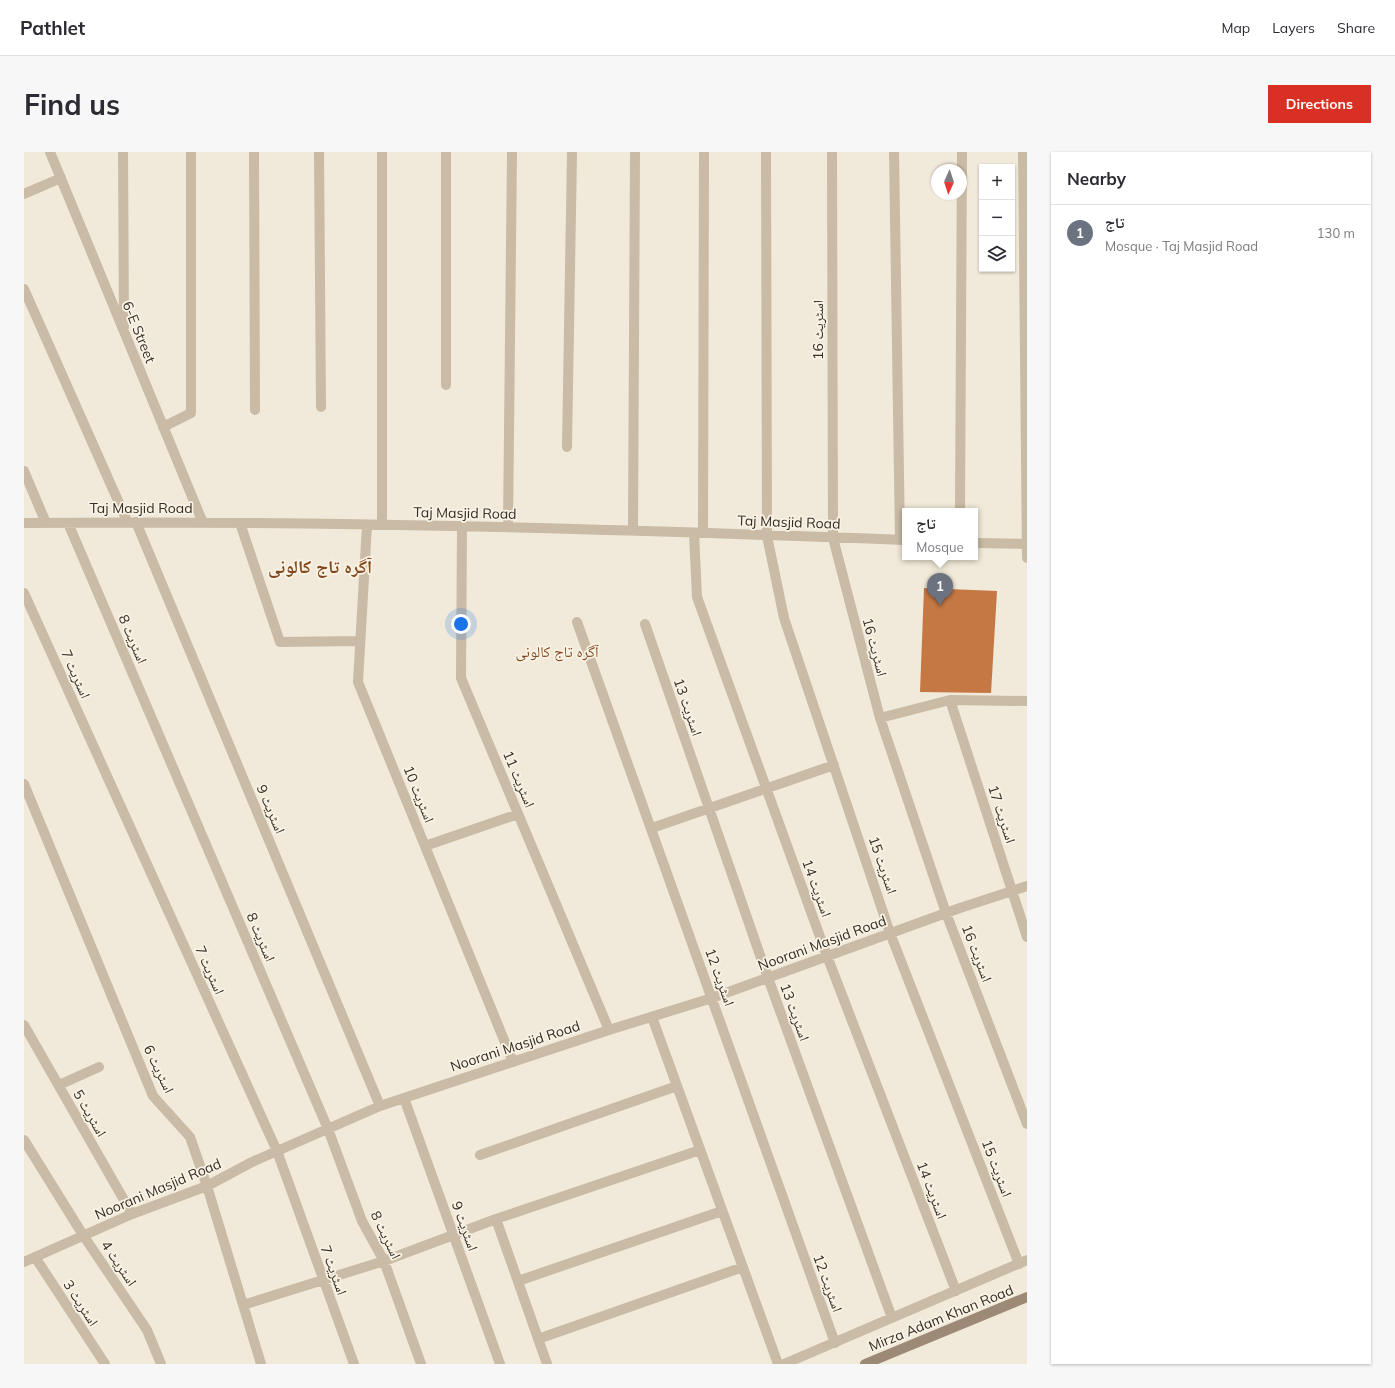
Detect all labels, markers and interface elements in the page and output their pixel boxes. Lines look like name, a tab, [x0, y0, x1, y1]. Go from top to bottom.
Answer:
text: Pathlet	[20, 16, 85, 40]
text: Map	[1221, 19, 1250, 37]
text: Layers	[1272, 19, 1315, 37]
text: Share	[1337, 19, 1375, 37]
button: Directions	[1268, 85, 1371, 123]
text: Find us	[24, 87, 120, 122]
north arrow	[931, 164, 967, 200]
map controls	[979, 164, 1015, 272]
button: +	[979, 164, 1015, 200]
text: Nearby	[1067, 168, 1126, 189]
button: −	[979, 200, 1015, 236]
text: تاج	[1105, 213, 1124, 232]
text: 1	[1076, 225, 1084, 241]
text: 130 m	[1317, 225, 1355, 241]
button: layers	[979, 236, 1015, 272]
text: Mosque · Taj Masjid Road	[1105, 238, 1258, 254]
street label: 6-E Street	[118, 298, 160, 366]
street label: اسٹریٹ 16	[809, 300, 827, 360]
street label: Taj Masjid Road	[89, 499, 193, 517]
street label: Taj Masjid Road	[413, 503, 517, 523]
popup	[902, 508, 978, 560]
street label: Taj Masjid Road	[737, 511, 841, 533]
text: تاج	[916, 514, 936, 533]
text: Mosque	[916, 539, 964, 555]
district label: آگرہ تاج کالونی	[268, 555, 372, 578]
pin: 1	[927, 573, 953, 606]
street label: اسٹریٹ 8	[115, 612, 151, 666]
your location	[451, 614, 471, 634]
street label: اسٹریٹ 16	[859, 616, 891, 678]
district label: آگرہ تاج کالونی	[516, 642, 600, 662]
street label: اسٹریٹ 7	[57, 647, 95, 701]
street label: اسٹریٹ 13	[670, 676, 706, 738]
street label: اسٹریٹ 11	[499, 748, 539, 810]
street label: اسٹریٹ 10	[399, 763, 439, 825]
street label: اسٹریٹ 9	[253, 782, 289, 836]
street label: اسٹریٹ 17	[984, 783, 1020, 845]
street label: اسٹریٹ 15	[865, 834, 901, 896]
street label: اسٹریٹ 14	[798, 857, 836, 919]
street label: اسٹریٹ 8	[243, 910, 279, 964]
street label: Noorani Masjid Road	[755, 911, 889, 975]
street label: اسٹریٹ 16	[958, 922, 996, 984]
street label: اسٹریٹ 7	[191, 943, 229, 997]
street label: اسٹریٹ 12	[701, 946, 739, 1008]
street label: اسٹریٹ 13	[776, 981, 814, 1043]
street label: Noorani Masjid Road	[448, 1017, 582, 1075]
street label: اسٹریٹ 6	[140, 1042, 178, 1096]
street label: اسٹریٹ 5	[69, 1086, 111, 1140]
street label: اسٹریٹ 15	[978, 1137, 1016, 1199]
street label: Noorani Masjid Road	[92, 1154, 224, 1224]
street label: اسٹریٹ 14	[913, 1159, 951, 1221]
street label: اسٹریٹ 9	[448, 1199, 482, 1253]
street label: اسٹریٹ 8	[367, 1208, 405, 1262]
street label: اسٹریٹ 4	[97, 1237, 141, 1289]
street label: اسٹریٹ 7	[317, 1243, 351, 1297]
street label: اسٹریٹ 12	[809, 1252, 847, 1314]
street label: اسٹریٹ 3	[59, 1276, 103, 1330]
street label: Mirza Adam Khan Road	[866, 1281, 1016, 1355]

